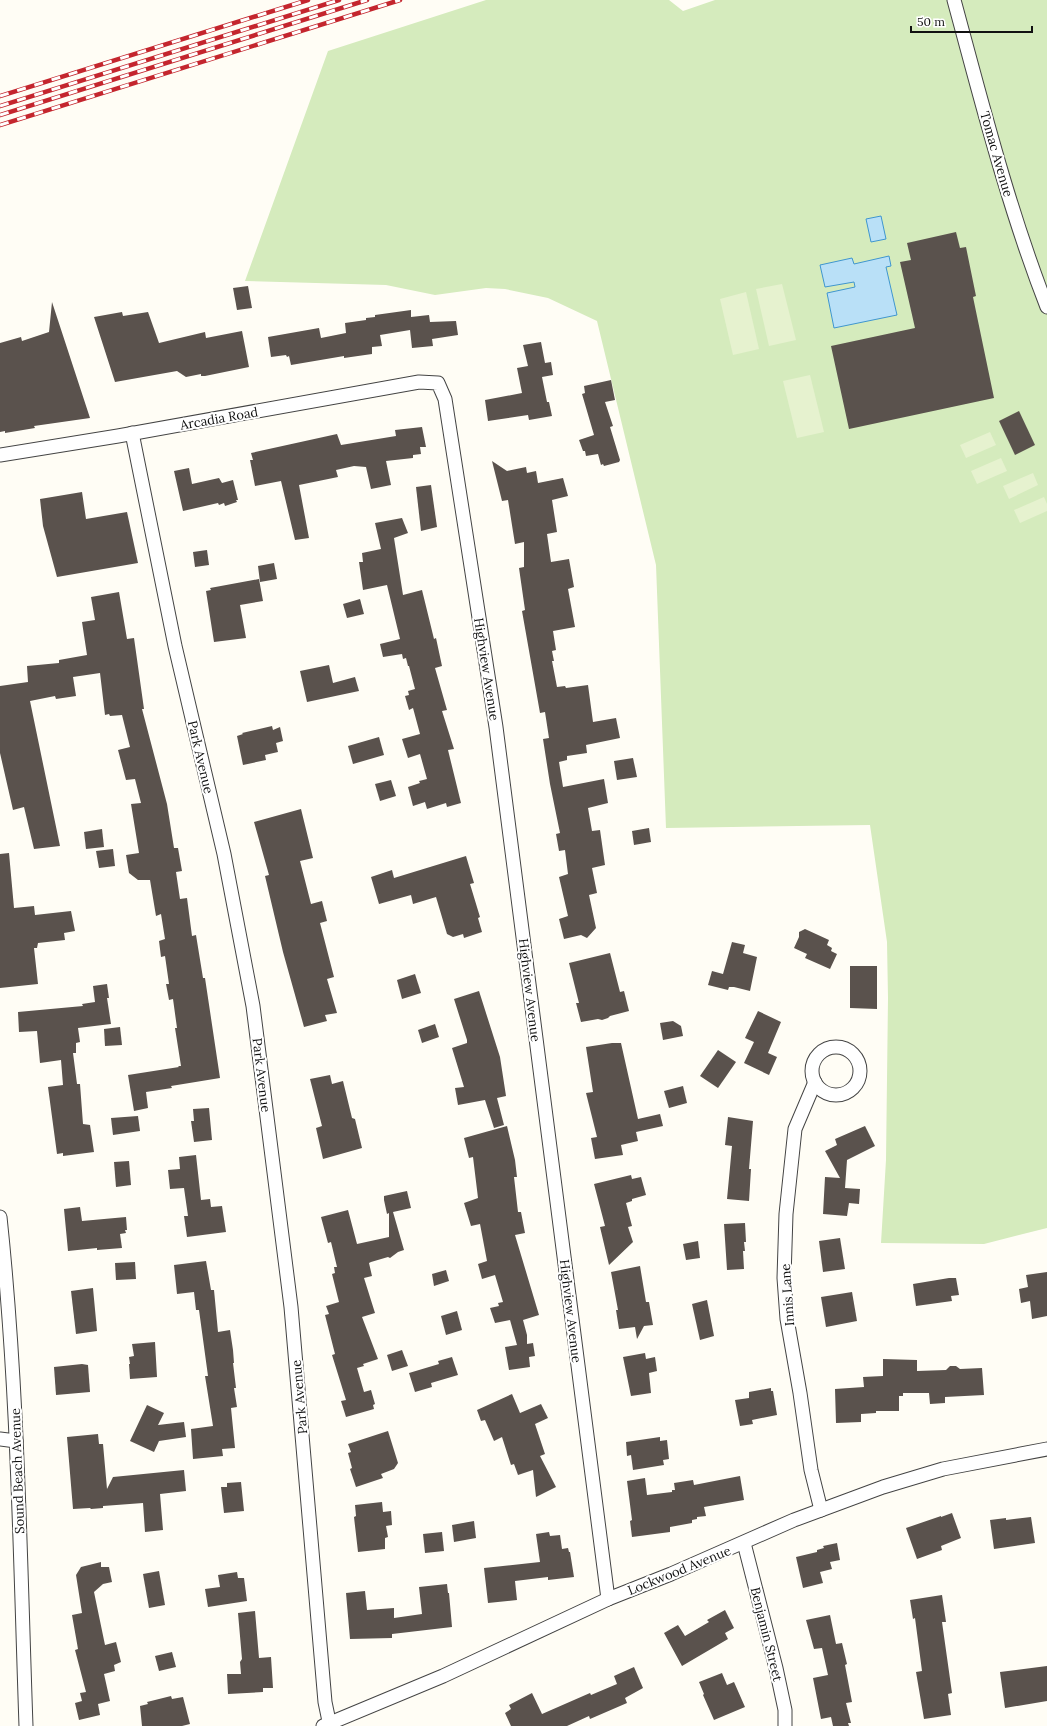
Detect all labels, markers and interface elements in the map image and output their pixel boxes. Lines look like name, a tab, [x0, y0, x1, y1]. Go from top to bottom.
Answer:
scale bar	[911, 8, 1032, 34]
text: 50 m	[917, 14, 945, 29]
street label: Tomac Avenue	[976, 109, 1017, 199]
street label: Arcadia Road	[178, 403, 260, 434]
street label: Highview Avenue	[470, 616, 503, 722]
street label: Park Avenue	[184, 719, 217, 795]
street label: Highview Avenue	[515, 937, 544, 1043]
street label: Park Avenue	[249, 1037, 274, 1113]
street label: Highview Avenue	[556, 1258, 585, 1364]
street label: Innis Lane	[777, 1263, 798, 1327]
street label: Park Avenue	[288, 1359, 311, 1435]
street label: Sound Beach Avenue	[7, 1408, 28, 1534]
street label: Lockwood Avenue	[625, 1542, 733, 1599]
street label: Benjamin Street	[747, 1585, 786, 1683]

